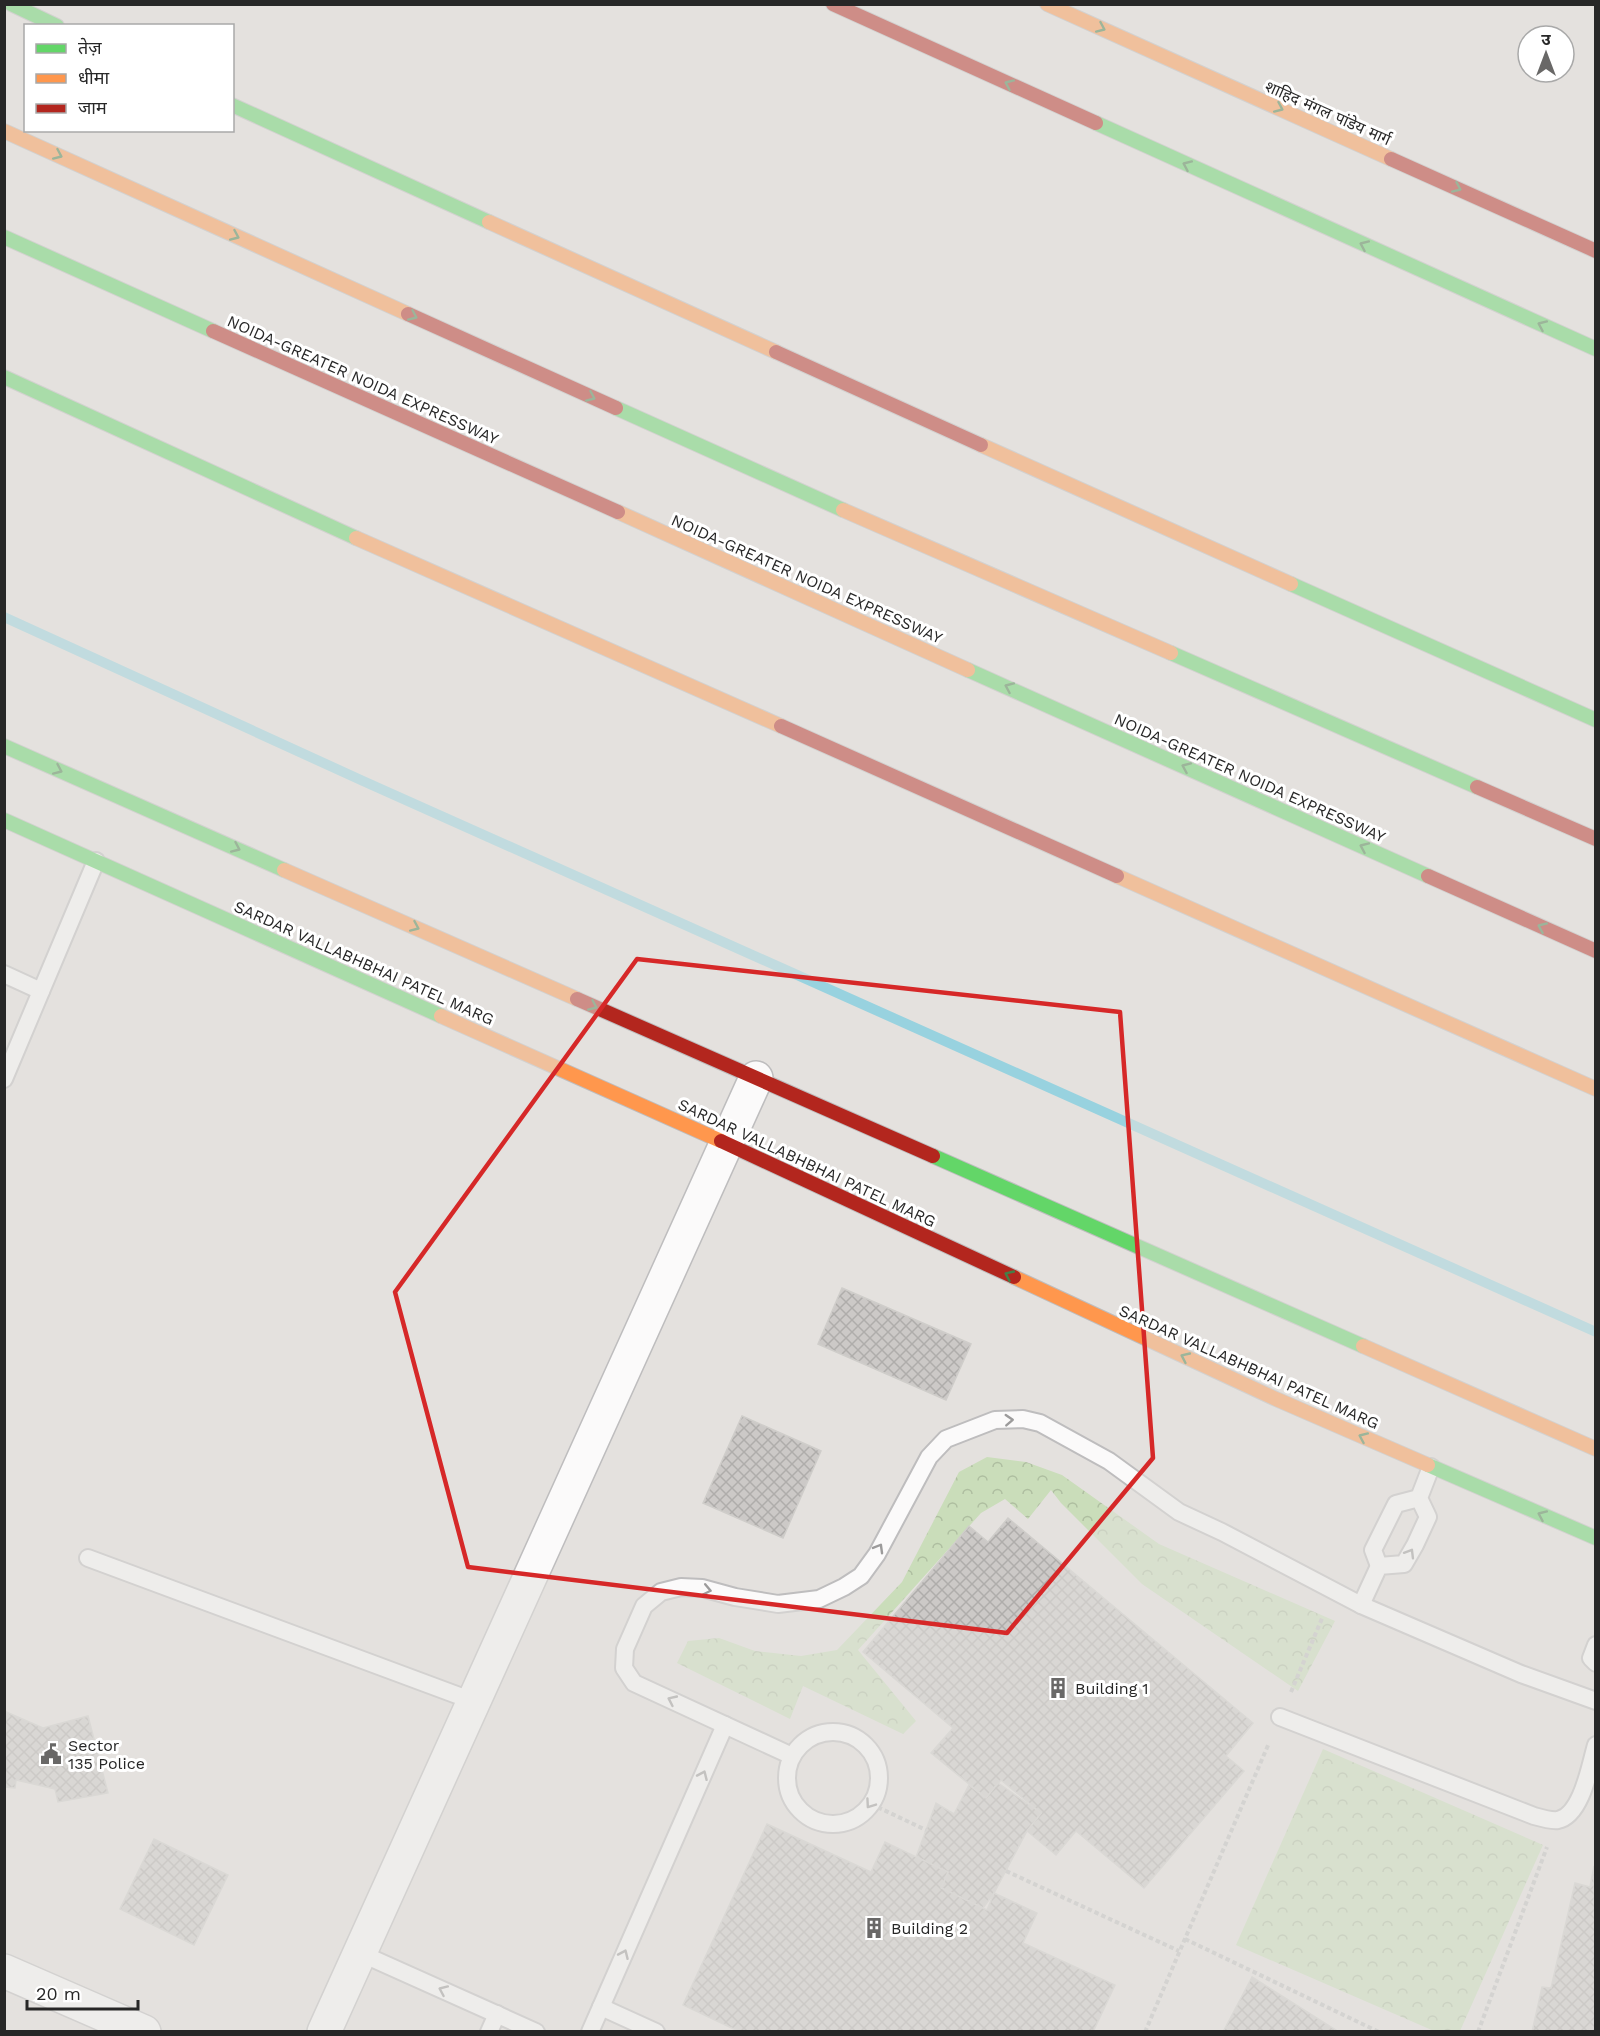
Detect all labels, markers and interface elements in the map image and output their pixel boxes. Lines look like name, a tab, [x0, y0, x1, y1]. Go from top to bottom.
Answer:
one-way arrow	[1094, 21, 1105, 33]
legend	[24, 24, 234, 132]
north arrow	[1516, 24, 1576, 84]
text: उ	[1541, 30, 1551, 49]
text: तेज़	[78, 37, 102, 58]
text: धीमा	[78, 67, 109, 88]
street label: शाहिद मंगल पांडेय मार्ग	[1262, 77, 1395, 150]
one-way arrow	[1004, 80, 1015, 92]
text: जाम	[78, 97, 108, 118]
one-way arrow	[1272, 101, 1283, 113]
one-way arrow	[51, 148, 62, 160]
one-way arrow	[1182, 160, 1193, 172]
one-way arrow	[1450, 181, 1461, 193]
one-way arrow	[229, 228, 240, 240]
one-way arrow	[1360, 240, 1371, 252]
one-way arrow	[407, 309, 418, 321]
street label: NOIDA-GREATER NOIDA EXPRESSWAY	[224, 311, 502, 449]
one-way arrow	[1538, 320, 1549, 332]
one-way arrow	[584, 390, 595, 402]
street label: NOIDA-GREATER NOIDA EXPRESSWAY	[668, 510, 946, 648]
one-way arrow	[1004, 683, 1015, 695]
street label: NOIDA-GREATER NOIDA EXPRESSWAY	[1111, 709, 1389, 847]
one-way arrow	[52, 762, 63, 774]
one-way arrow	[1182, 763, 1193, 775]
one-way arrow	[230, 841, 241, 853]
one-way arrow	[1360, 843, 1371, 855]
street label: SARDAR VALLABHBHAI PATEL MARG	[231, 897, 497, 1029]
one-way arrow	[408, 920, 419, 932]
one-way arrow	[1538, 923, 1549, 935]
one-way arrow	[587, 999, 598, 1011]
street label: SARDAR VALLABHBHAI PATEL MARG	[675, 1095, 939, 1231]
one-way arrow	[1004, 1270, 1015, 1282]
street label: SARDAR VALLABHBHAI PATEL MARG	[1116, 1301, 1382, 1433]
one-way arrow	[1181, 1352, 1192, 1364]
one-way arrow	[1004, 1413, 1013, 1426]
one-way arrow	[1359, 1432, 1370, 1444]
one-way arrow	[1537, 1510, 1548, 1522]
one-way arrow	[872, 1544, 884, 1555]
one-way arrow	[1403, 1549, 1414, 1560]
one-way arrow	[702, 1583, 712, 1596]
building icon: Building 1	[1046, 1676, 1070, 1700]
place label: Building 1	[1075, 1679, 1149, 1698]
one-way arrow	[668, 1696, 679, 1708]
place label: Sector 135 Police	[68, 1736, 145, 1773]
public building icon: Sector 135 Police	[39, 1742, 63, 1766]
one-way arrow	[696, 1771, 708, 1782]
one-way arrow	[866, 1798, 877, 1809]
building icon: Building 2	[862, 1916, 886, 1940]
place label: Building 2	[891, 1919, 968, 1938]
one-way arrow	[617, 1949, 629, 1960]
scale bar	[27, 1973, 138, 2011]
text: 20 m	[36, 1983, 81, 2004]
one-way arrow	[439, 1986, 450, 1998]

